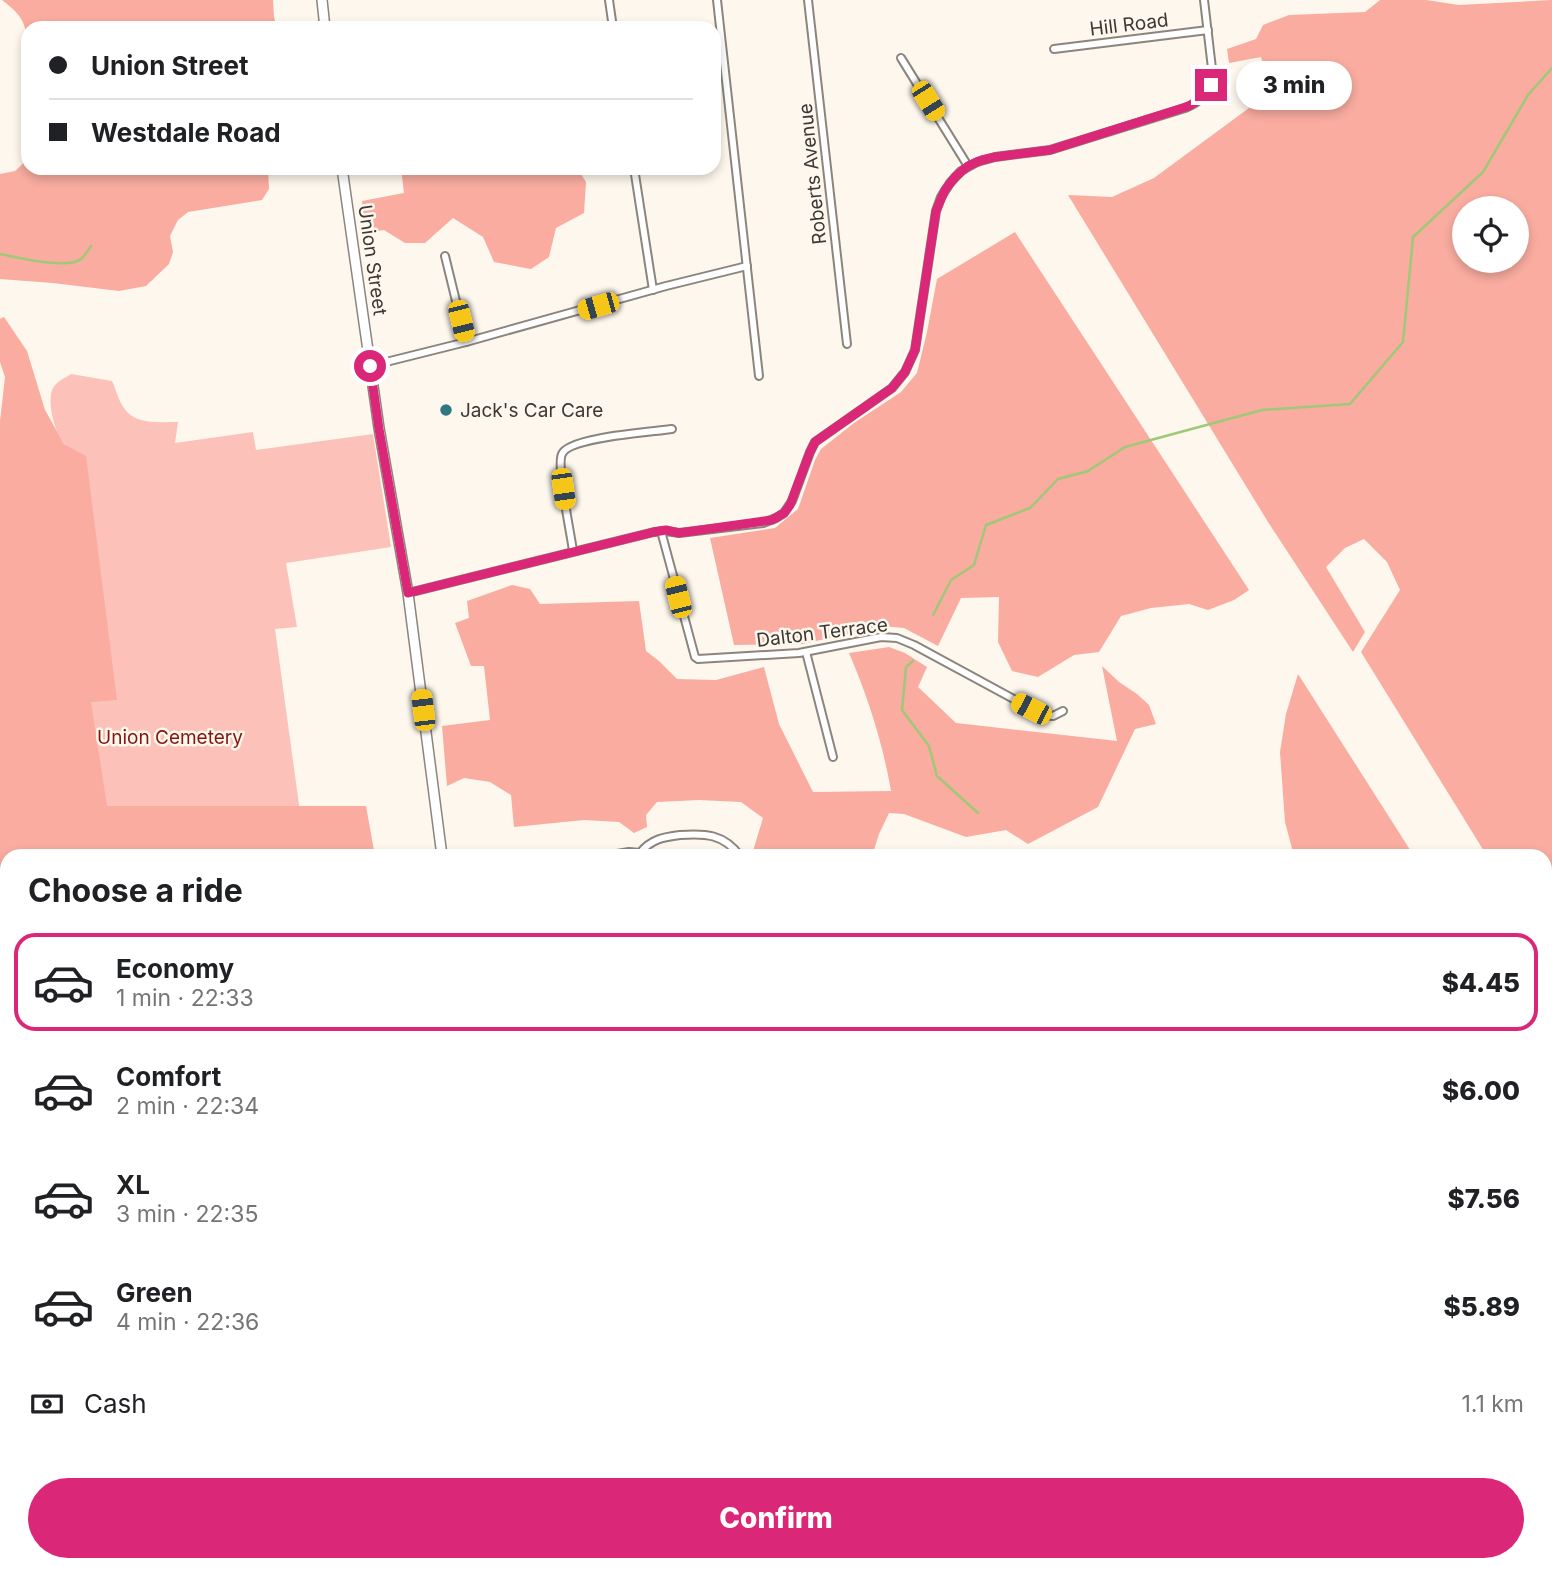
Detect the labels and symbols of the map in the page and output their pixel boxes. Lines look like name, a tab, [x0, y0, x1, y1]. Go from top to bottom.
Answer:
street label: Hill Road	[1088, 8, 1170, 41]
callout: 3 min	[1236, 60, 1351, 110]
route end	[1195, 69, 1227, 101]
car	[908, 78, 949, 124]
street label: Roberts Avenue	[794, 102, 831, 246]
street label: Union Street	[353, 203, 392, 317]
car	[575, 290, 622, 322]
car	[446, 298, 477, 344]
route start	[354, 350, 386, 382]
place label: Jack's Car Care	[460, 399, 603, 422]
marker: Jack's Car Care	[438, 402, 454, 418]
car	[550, 467, 577, 511]
car	[663, 574, 694, 620]
street label: Dalton Terrace	[755, 613, 889, 652]
car	[411, 688, 436, 732]
car	[1008, 690, 1055, 728]
park label: Union Cemetery	[97, 726, 243, 749]

